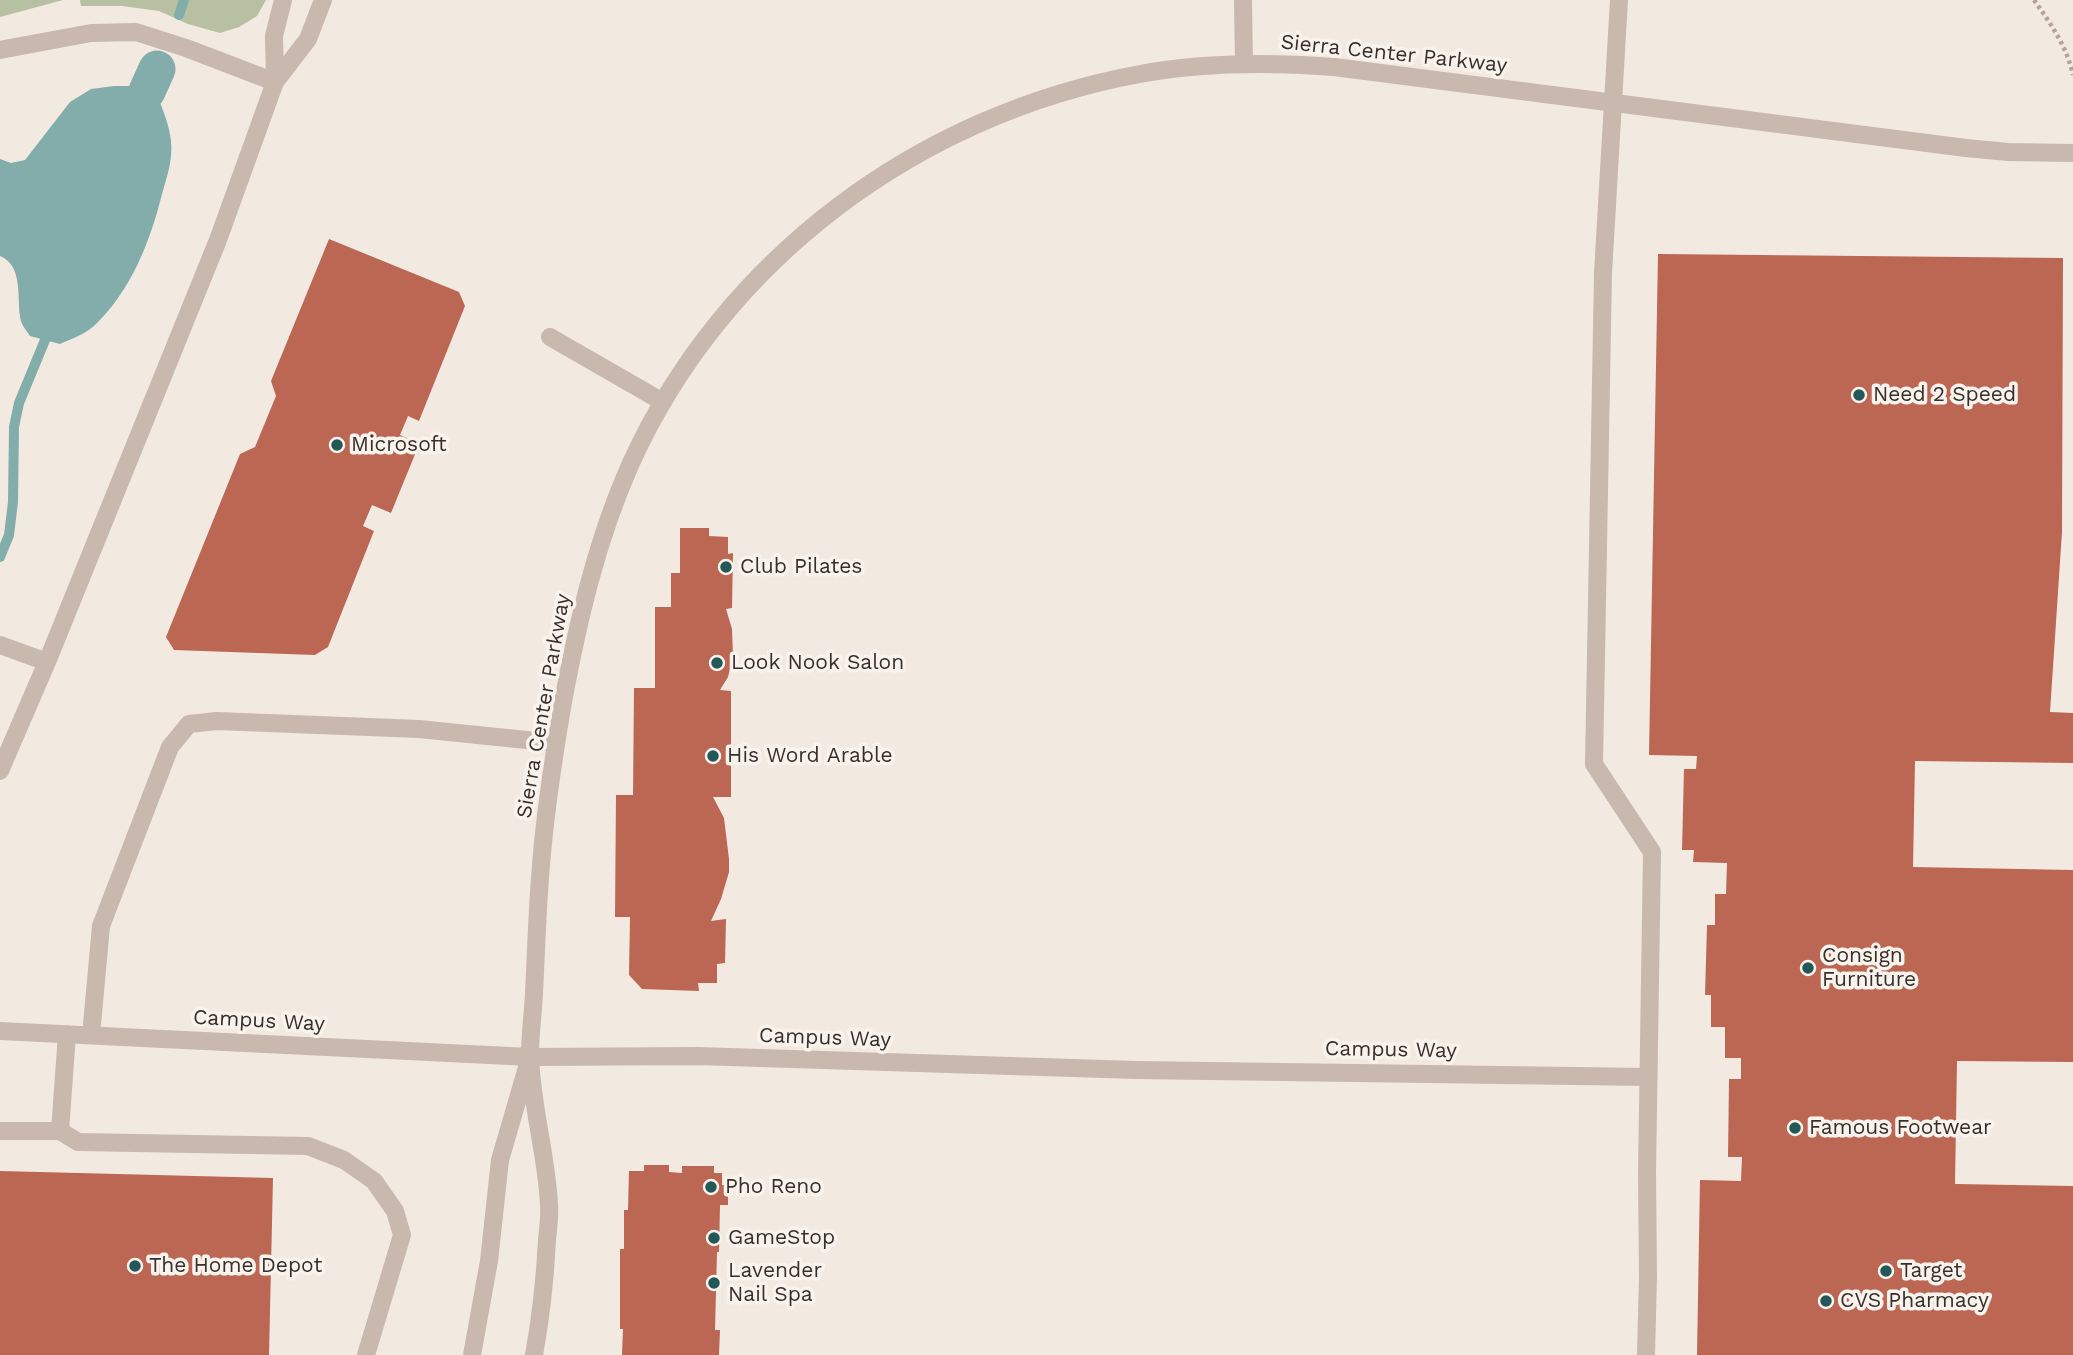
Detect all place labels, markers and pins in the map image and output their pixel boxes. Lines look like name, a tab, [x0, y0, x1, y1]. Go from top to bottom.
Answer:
place label: Need 2 Speed	[1873, 382, 2016, 408]
marker: Need 2 Speed	[1851, 387, 1867, 403]
place label: Microsoft	[351, 432, 447, 458]
marker: Microsoft	[329, 437, 345, 453]
place label: Club Pilates	[740, 554, 862, 580]
marker: Club Pilates	[718, 559, 734, 575]
place label: Look Nook Salon	[731, 650, 904, 676]
marker: Look Nook Salon	[709, 655, 725, 671]
place label: His Word Arable	[727, 743, 893, 769]
marker: His Word Arable	[705, 748, 721, 764]
place label: Consign Furniture	[1822, 943, 1916, 993]
marker: Consign Furniture	[1800, 960, 1816, 976]
place label: Famous Footwear	[1809, 1115, 1992, 1141]
marker: Famous Footwear	[1787, 1120, 1803, 1136]
place label: Pho Reno	[725, 1174, 822, 1200]
marker: Pho Reno	[703, 1179, 719, 1195]
place label: GameStop	[728, 1225, 835, 1251]
marker: GameStop	[706, 1230, 722, 1246]
place label: The Home Depot	[149, 1253, 322, 1279]
marker: The Home Depot	[127, 1258, 143, 1274]
place label: Lavender Nail Spa	[728, 1258, 822, 1308]
place label: Target	[1900, 1258, 1962, 1284]
marker: Target	[1878, 1263, 1894, 1279]
marker: Lavender Nail Spa	[706, 1275, 722, 1291]
place label: CVS Pharmacy	[1840, 1288, 1989, 1314]
marker: CVS Pharmacy	[1818, 1293, 1834, 1309]

